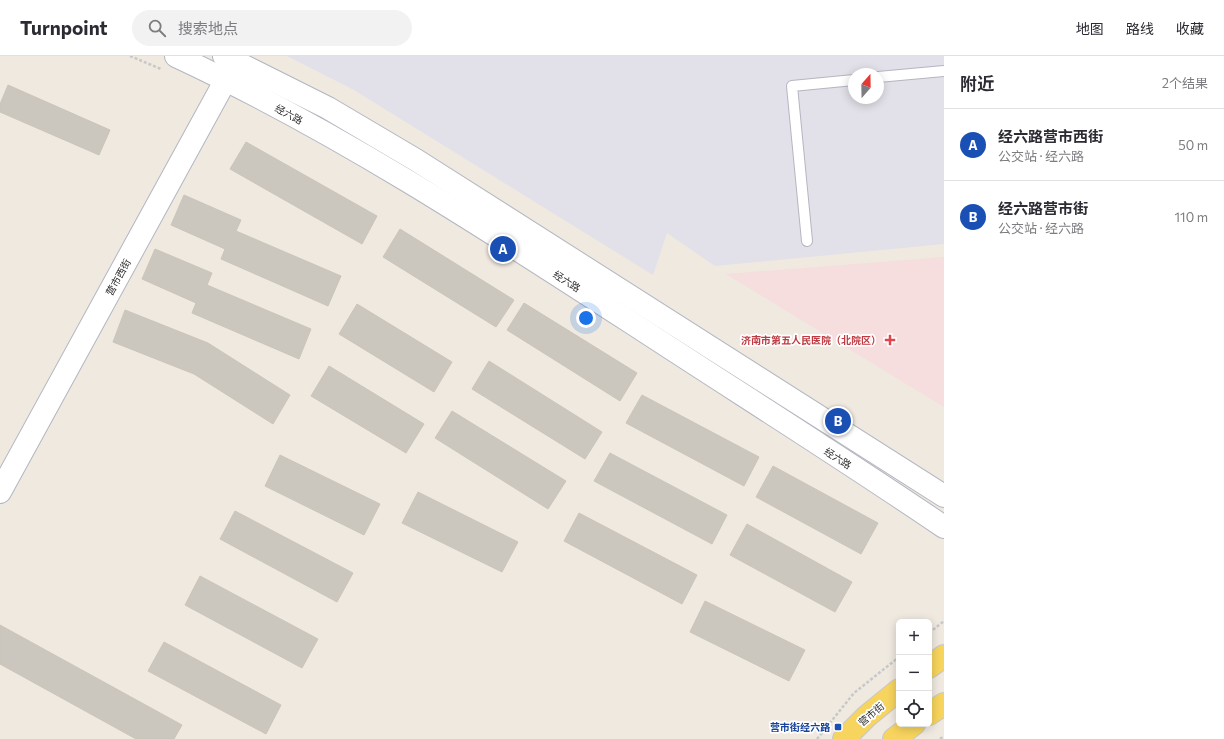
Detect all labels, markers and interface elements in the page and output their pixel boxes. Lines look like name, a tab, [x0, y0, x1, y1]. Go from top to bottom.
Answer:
search box	[132, 10, 412, 46]
text: Turnpoint	[20, 16, 108, 39]
icon: search	[146, 17, 168, 39]
text: 搜索地点	[178, 19, 238, 37]
text: 地图	[1076, 20, 1104, 37]
text: 路线	[1126, 20, 1154, 37]
text: 收藏	[1176, 20, 1204, 37]
north arrow	[848, 68, 884, 104]
text: 附近	[960, 73, 994, 94]
text: 2个结果	[1162, 75, 1208, 91]
street label: 经六路	[273, 102, 305, 126]
text: 经六路营市西街	[998, 127, 1103, 145]
text: A	[968, 137, 978, 153]
text: 50 m	[1178, 137, 1208, 153]
text: 公交站 · 经六路	[998, 148, 1084, 164]
text: 经六路营市街	[998, 199, 1088, 217]
text: B	[969, 209, 977, 225]
text: 110 m	[1175, 209, 1208, 225]
text: 公交站 · 经六路	[998, 220, 1084, 236]
pin: A	[490, 234, 516, 264]
street label: 营市西街	[103, 257, 133, 297]
street label: 经六路	[551, 268, 583, 294]
your location	[576, 308, 596, 328]
place label: 济南市第五人民医院（北院区）	[741, 334, 881, 346]
marker: 济南市第五人民医院（北院区）	[884, 334, 896, 346]
pin: B	[825, 406, 851, 436]
street label: 经六路	[822, 445, 854, 471]
map controls	[896, 619, 932, 727]
button: +	[896, 619, 932, 655]
button: −	[896, 655, 932, 691]
button: locate	[896, 691, 932, 727]
street label: 营市街	[856, 700, 886, 728]
place label: 营市街经六路	[770, 721, 831, 733]
marker: 营市街经六路	[833, 722, 843, 732]

